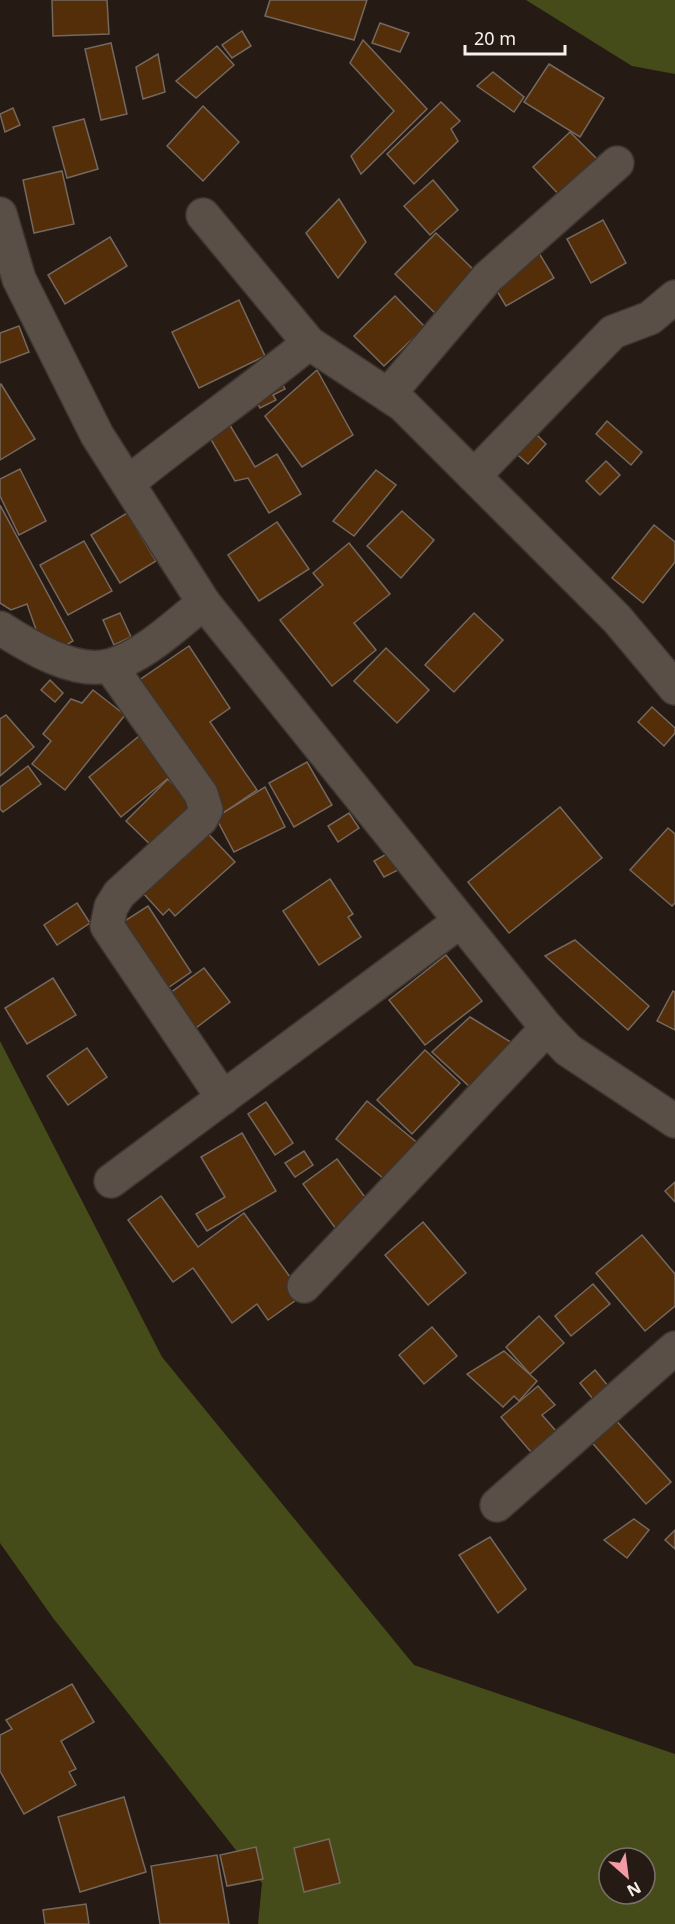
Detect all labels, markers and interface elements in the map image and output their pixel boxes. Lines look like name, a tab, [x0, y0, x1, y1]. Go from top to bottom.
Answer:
scale bar	[465, 18, 566, 56]
text: 20 m	[474, 26, 516, 50]
north arrow	[597, 1846, 657, 1906]
text: N	[623, 1876, 645, 1902]

